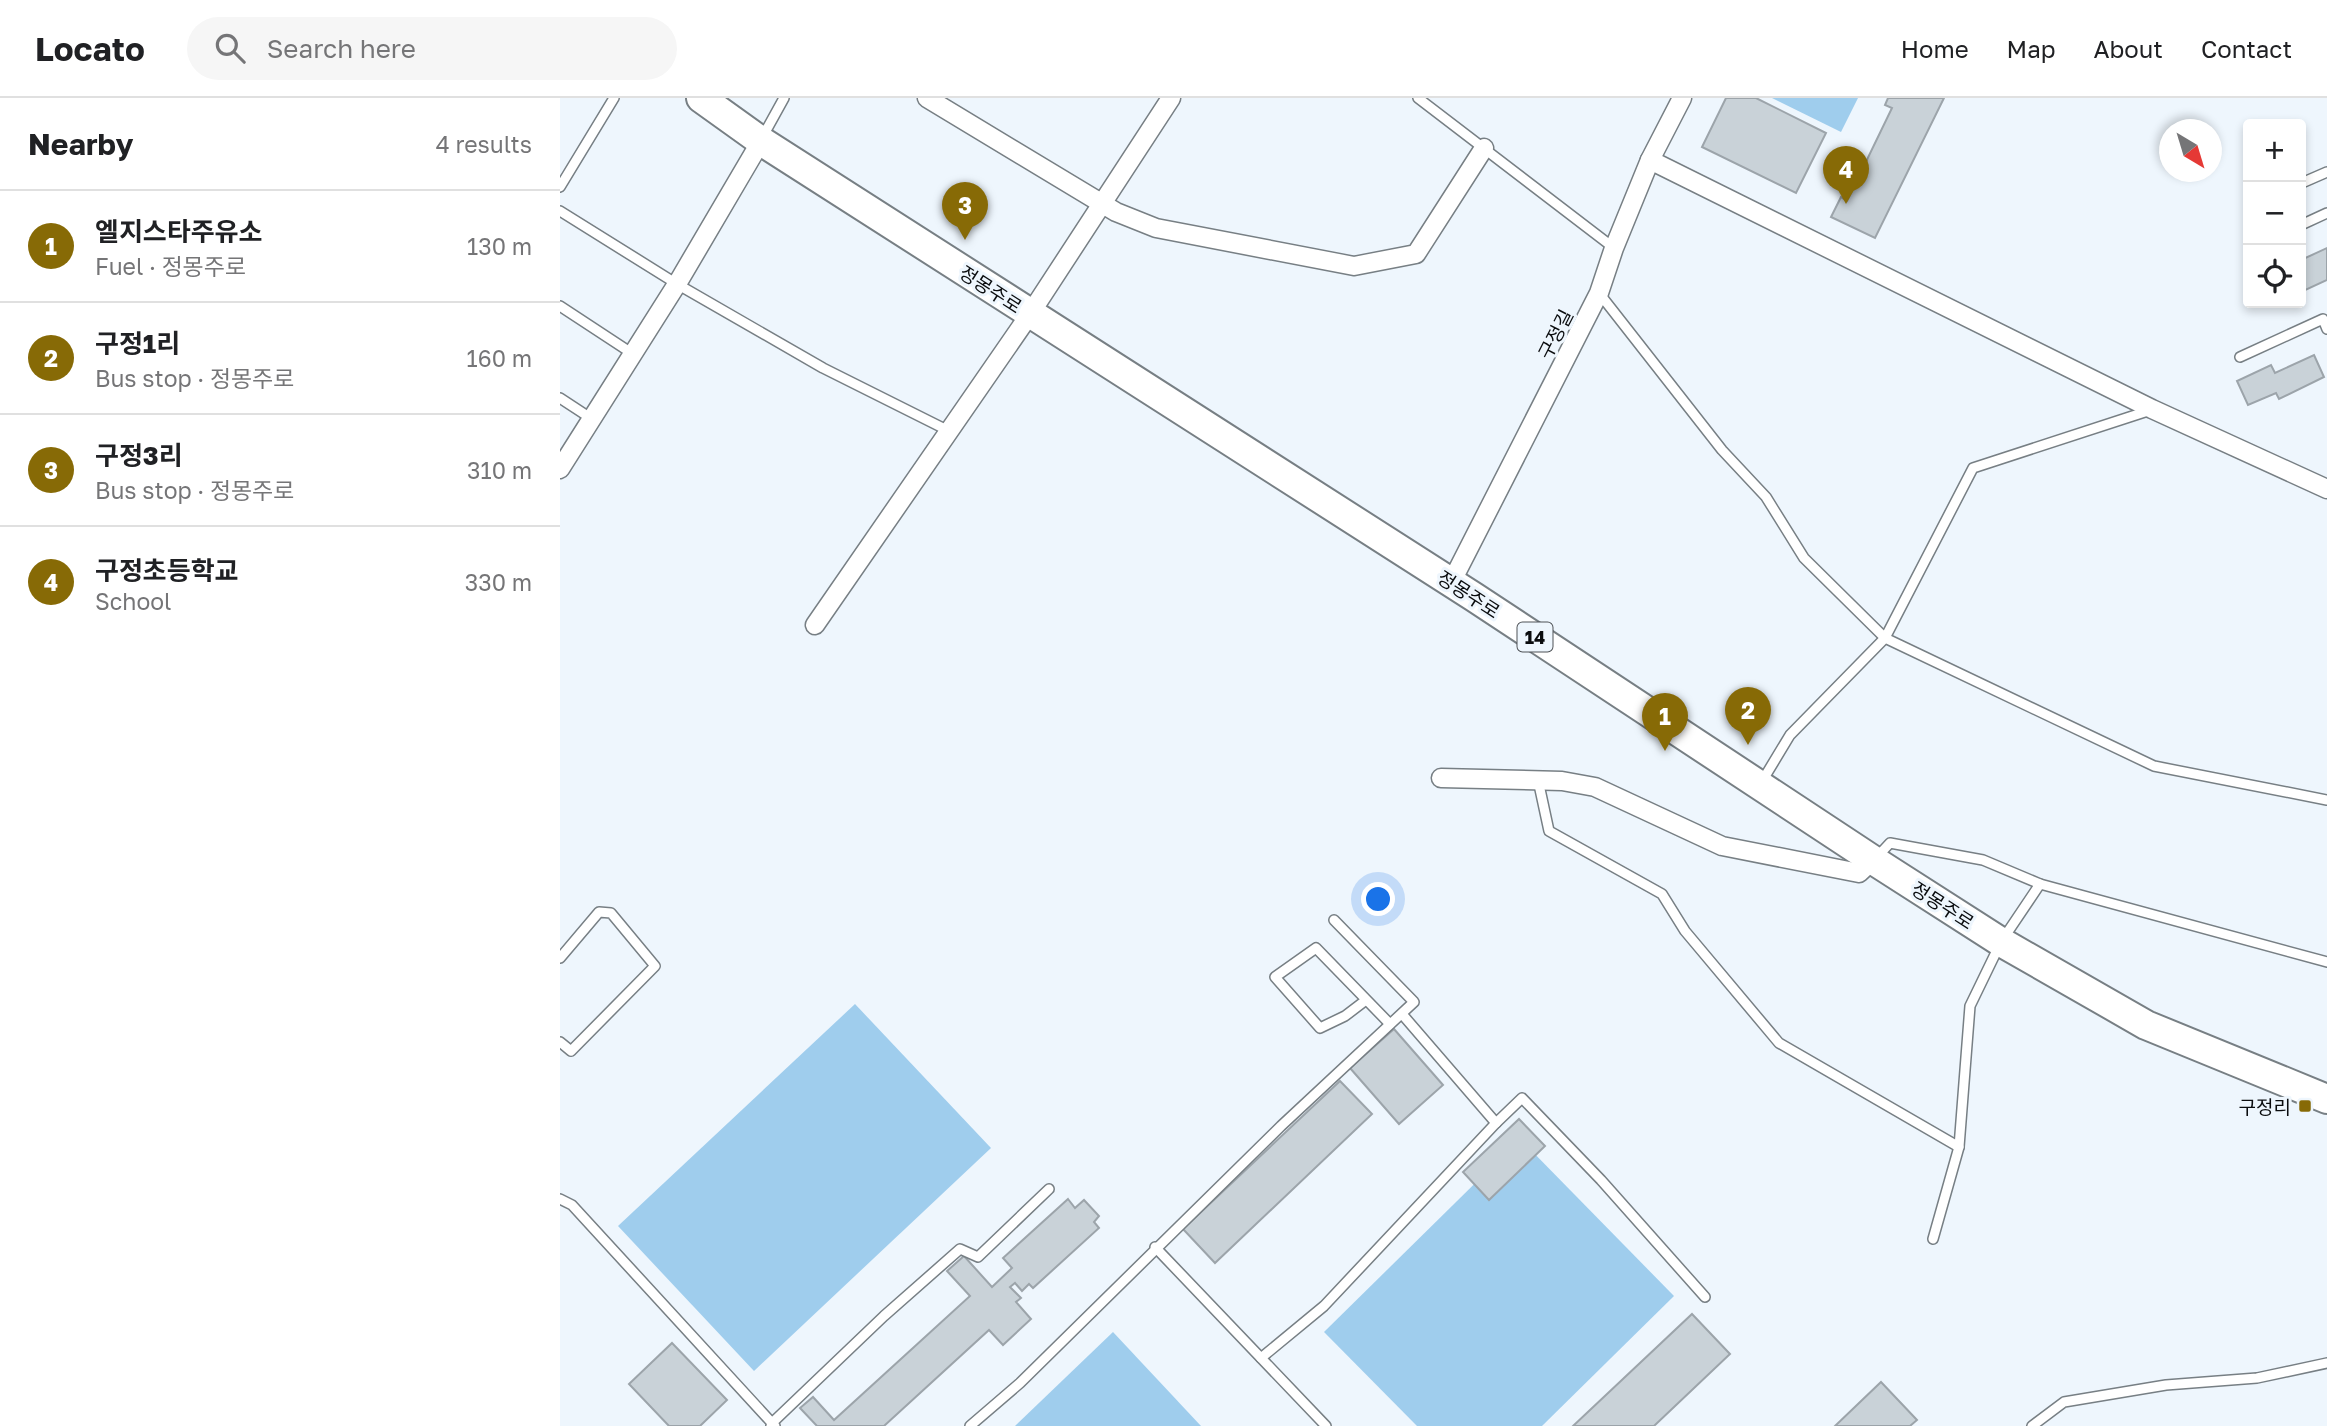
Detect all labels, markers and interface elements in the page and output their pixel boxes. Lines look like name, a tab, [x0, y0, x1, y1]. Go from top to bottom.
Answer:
search box	[187, 17, 677, 80]
text: Locato	[35, 29, 145, 68]
icon: search	[211, 29, 249, 67]
text: Search here	[267, 33, 416, 64]
text: Home	[1901, 34, 1969, 63]
text: Map	[2007, 34, 2056, 63]
text: About	[2094, 34, 2163, 63]
text: Contact	[2201, 34, 2292, 63]
north arrow	[2159, 119, 2222, 182]
map controls	[2243, 119, 2306, 308]
button: +	[2243, 119, 2306, 182]
text: Nearby	[28, 126, 133, 162]
text: 4 results	[436, 130, 532, 158]
pin: 4	[1823, 146, 1869, 204]
pin: 3	[942, 182, 988, 240]
button: −	[2243, 182, 2306, 245]
text: 엘지스타주유소	[95, 216, 262, 247]
text: 1	[45, 232, 57, 260]
text: 130 m	[467, 232, 532, 260]
button: locate	[2243, 245, 2306, 308]
text: Fuel · 정몽주로	[95, 252, 246, 280]
street label: 정몽주로	[955, 260, 1027, 318]
street label: 구정길	[1533, 305, 1577, 363]
text: 구정1리	[95, 328, 180, 359]
text: 2	[44, 344, 58, 372]
text: 160 m	[467, 344, 532, 372]
text: Bus stop · 정몽주로	[95, 364, 295, 392]
text: 구정3리	[95, 440, 183, 471]
text: 3	[44, 456, 58, 484]
text: 310 m	[467, 456, 532, 484]
text: Bus stop · 정몽주로	[95, 476, 295, 504]
text: 구정초등학교	[95, 555, 239, 586]
street label: 정몽주로	[1433, 565, 1505, 623]
text: 4	[44, 568, 58, 596]
text: 330 m	[465, 568, 532, 596]
text: School	[95, 587, 171, 615]
road number: 14	[1518, 622, 1552, 652]
pin: 2	[1725, 687, 1771, 745]
pin: 1	[1642, 693, 1688, 751]
street label: 정몽주로	[1907, 876, 1979, 934]
your location	[1361, 882, 1395, 916]
place label: 구정리	[2239, 1095, 2291, 1118]
marker: 구정리	[2297, 1098, 2313, 1114]

